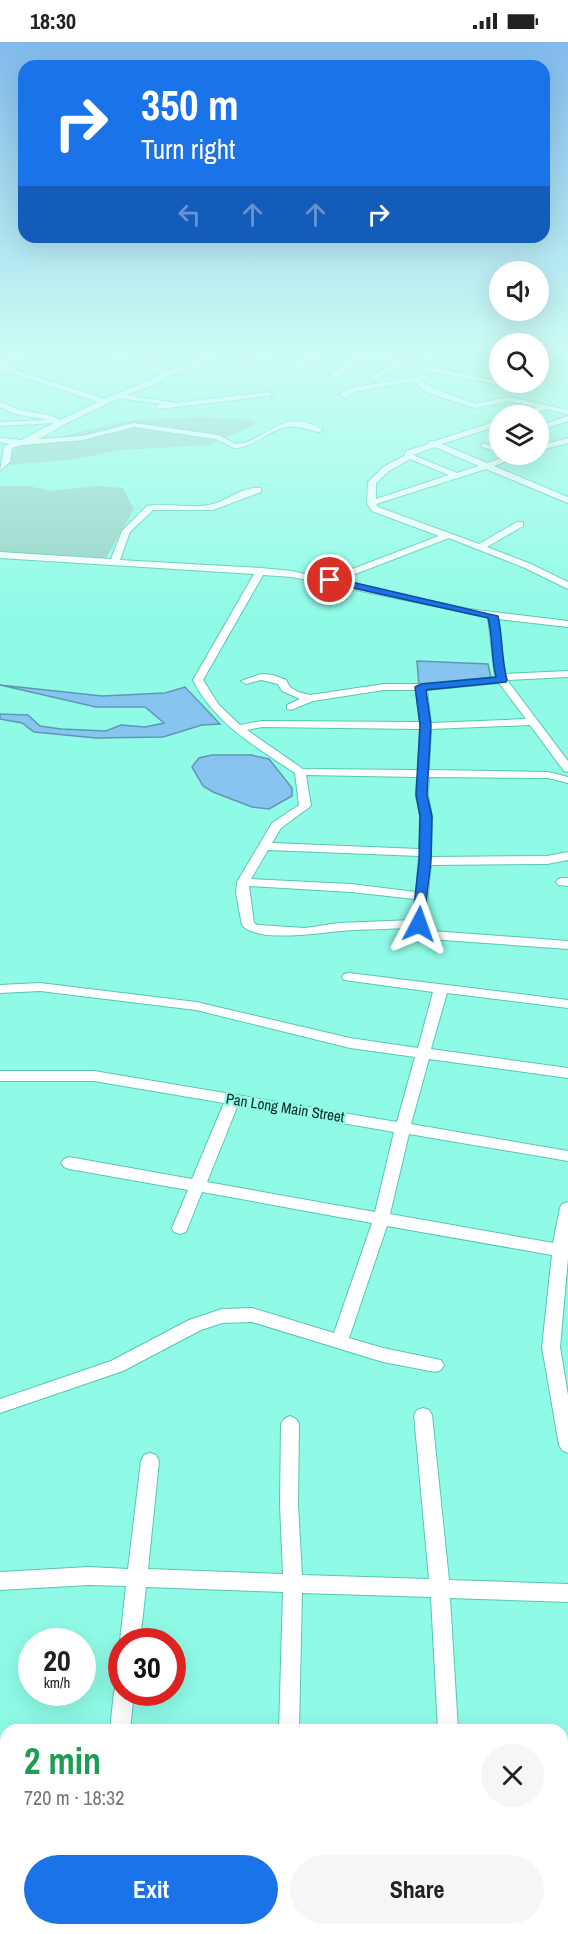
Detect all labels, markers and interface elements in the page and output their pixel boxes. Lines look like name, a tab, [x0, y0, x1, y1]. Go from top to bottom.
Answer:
text: 18:30	[30, 6, 76, 36]
text: 350 m	[141, 77, 239, 133]
icon: right	[42, 84, 120, 162]
text: Turn right	[141, 131, 235, 167]
icon: left	[173, 198, 206, 231]
icon: ahead	[236, 198, 269, 231]
icon: ahead	[299, 198, 332, 231]
icon: right	[362, 198, 395, 231]
map controls	[489, 261, 549, 465]
button: sound	[489, 261, 549, 321]
button: search	[489, 333, 549, 393]
button: layers	[489, 405, 549, 465]
pin	[304, 554, 355, 605]
icon: arrive	[313, 563, 346, 596]
position arrow	[387, 892, 451, 956]
street label: Pan Long Main Street	[224, 1088, 346, 1127]
speed limit sign: 30	[108, 1628, 186, 1706]
text: 20	[43, 1640, 71, 1680]
text: km/h	[44, 1672, 70, 1693]
text: 2 min	[24, 1737, 101, 1785]
button: close	[481, 1744, 544, 1807]
text: 720 m · 18:32	[24, 1784, 124, 1811]
button: Exit	[24, 1855, 278, 1924]
button: Share	[290, 1855, 544, 1924]

